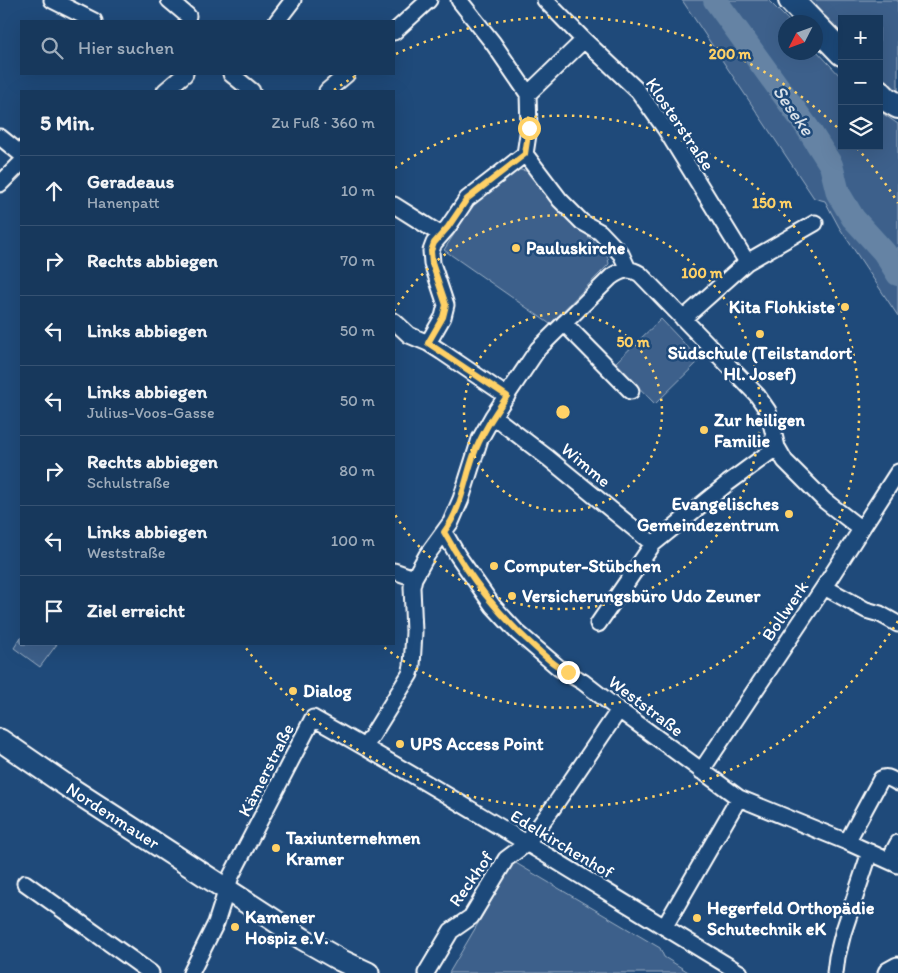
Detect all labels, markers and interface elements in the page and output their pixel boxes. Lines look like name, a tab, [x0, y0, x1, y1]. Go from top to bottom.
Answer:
north arrow	[778, 15, 823, 60]
map controls	[838, 15, 883, 150]
button: +	[838, 15, 883, 60]
search box	[20, 20, 395, 75]
icon: search	[38, 34, 66, 62]
text: Hier suchen	[78, 36, 174, 59]
text: 200 m	[709, 45, 752, 63]
button: −	[838, 60, 883, 105]
street label: Klosterstraße	[641, 73, 719, 175]
water label: Seseke	[768, 81, 820, 141]
button: layers	[838, 105, 883, 150]
text: 5 Min.	[40, 110, 95, 135]
text: Zu Fuß · 360 m	[271, 113, 375, 132]
route start	[518, 117, 541, 140]
text: Geradeaus	[87, 170, 174, 193]
icon: ahead	[40, 177, 68, 205]
text: 10 m	[341, 181, 375, 200]
text: Hanenpatt	[87, 193, 160, 212]
text: 150 m	[752, 194, 792, 212]
place label: Pauluskirche	[526, 237, 626, 259]
marker: Pauluskirche	[510, 242, 522, 254]
icon: right	[40, 247, 68, 275]
text: Rechts abbiegen	[87, 249, 218, 272]
text: 70 m	[340, 251, 375, 270]
text: 100 m	[681, 264, 723, 282]
place label: Kita Flohkiste	[729, 296, 835, 318]
marker: Kita Flohkiste	[839, 301, 851, 313]
icon: left	[40, 317, 68, 345]
text: Links abbiegen	[87, 319, 207, 342]
text: 50 m	[340, 321, 375, 340]
marker: Südschule (Teilstandort Hl. Josef)	[754, 328, 766, 340]
text: 50 m	[616, 333, 650, 351]
place label: Südschule (Teilstandort Hl. Josef)	[668, 342, 853, 385]
text: Links abbiegen	[87, 380, 207, 403]
icon: left	[40, 387, 68, 415]
text: 50 m	[340, 391, 375, 410]
text: Julius-Voos-Gasse	[87, 403, 215, 422]
centre of rings	[554, 403, 572, 421]
place label: Zur heiligen Familie	[714, 409, 805, 452]
marker: Zur heiligen Familie	[698, 424, 710, 436]
street label: Wimme	[557, 438, 615, 492]
text: Rechts abbiegen	[87, 450, 218, 473]
icon: right	[40, 457, 68, 485]
text: 80 m	[339, 461, 375, 480]
text: Schulstraße	[87, 473, 170, 492]
place label: Evangelisches Gemeindezentrum	[637, 493, 780, 536]
marker: Evangelisches Gemeindezentrum	[783, 508, 795, 520]
text: Links abbiegen	[87, 520, 207, 543]
icon: left	[40, 527, 68, 555]
text: 100 m	[331, 531, 375, 550]
text: Weststraße	[87, 543, 166, 562]
place label: Computer-Stübchen	[504, 555, 662, 577]
marker: Computer-Stübchen	[488, 560, 500, 572]
street label: Bollwerk	[757, 577, 813, 645]
place label: Versicherungsbüro Udo Zeuner	[522, 585, 761, 607]
marker: Versicherungsbüro Udo Zeuner	[506, 590, 518, 602]
icon: arrive	[40, 597, 68, 625]
text: Ziel erreicht	[87, 599, 185, 622]
route end	[557, 661, 580, 684]
street label: Weststraße	[604, 671, 688, 741]
place label: Dialog	[303, 680, 353, 702]
marker: Dialog	[287, 685, 299, 697]
street label: Kämerstraße	[233, 720, 299, 820]
place label: UPS Access Point	[410, 733, 544, 755]
marker: UPS Access Point	[394, 738, 406, 750]
street label: Nordenmauer	[62, 778, 164, 854]
street label: Edelkirchenhof	[506, 805, 618, 883]
place label: Taxiunternehmen Kramer	[285, 827, 421, 870]
marker: Taxiunternehmen Kramer	[270, 842, 282, 854]
street label: Reckhof	[444, 847, 498, 911]
place label: Hegerfeld Orthopädie Schutechnik eK	[707, 897, 875, 940]
place label: Kamener Hospiz e.V.	[245, 906, 329, 949]
marker: Hegerfeld Orthopädie Schutechnik eK	[691, 912, 703, 924]
marker: Kamener Hospiz e.V.	[229, 921, 241, 933]

